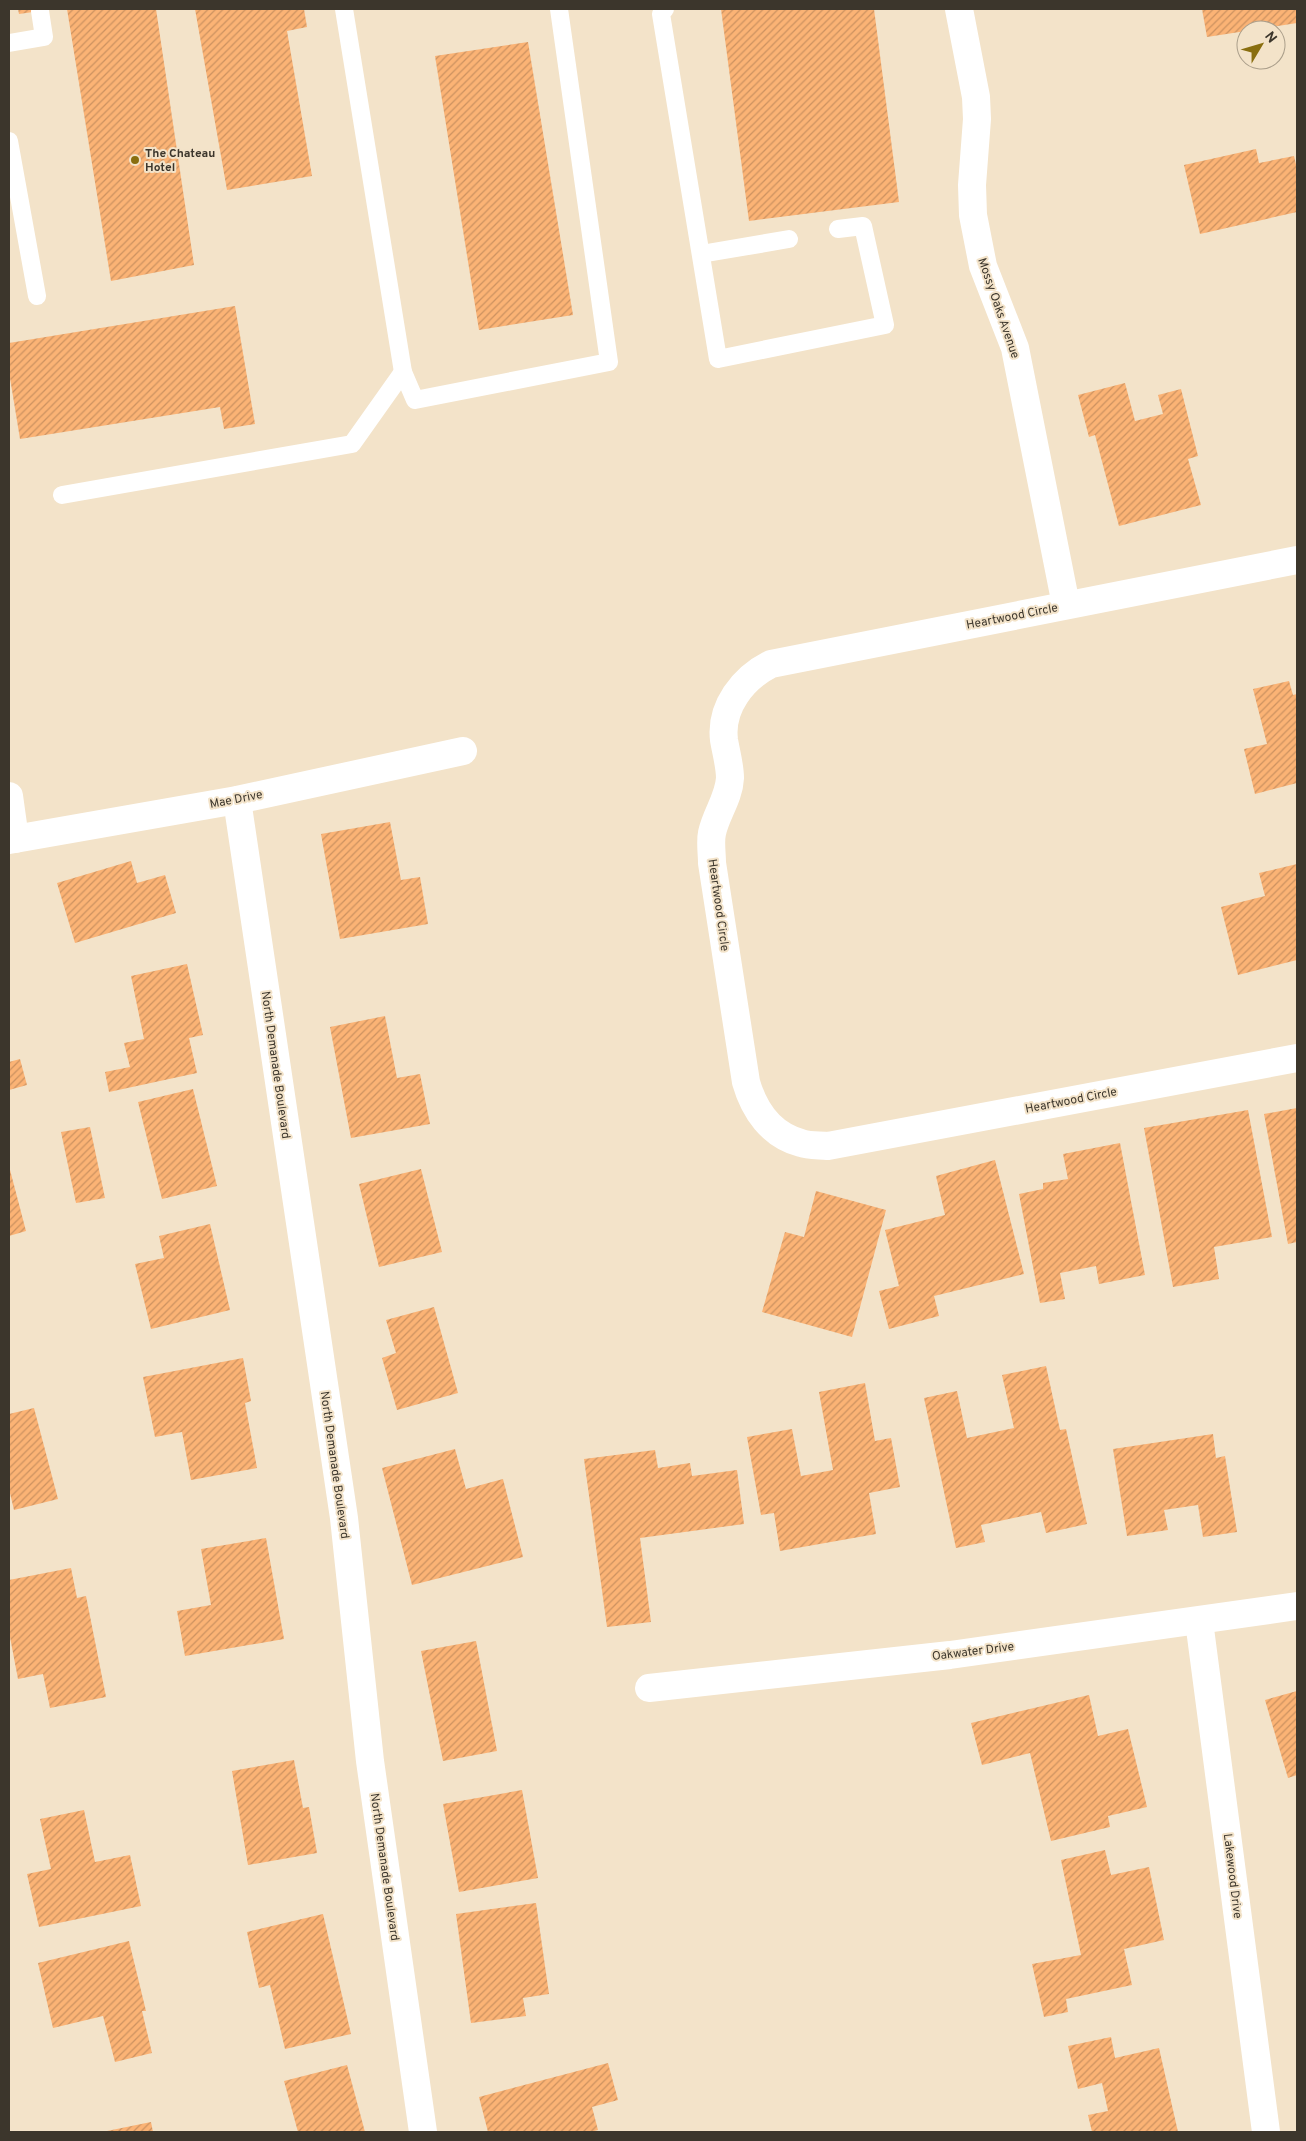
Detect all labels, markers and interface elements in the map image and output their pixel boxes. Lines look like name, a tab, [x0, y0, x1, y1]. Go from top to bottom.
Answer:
north arrow	[1236, 20, 1286, 70]
text: N	[1260, 29, 1280, 47]
place label: The Chateau Hotel	[145, 146, 215, 176]
marker: The Chateau Hotel	[129, 154, 141, 166]
street label: Mossy Oaks Avenue	[973, 256, 1023, 361]
street label: Heartwood Circle	[965, 600, 1059, 634]
street label: Mae Drive	[208, 787, 264, 813]
street label: Heartwood Circle	[704, 858, 732, 952]
street label: North Demanade Boulevard	[257, 990, 293, 1140]
street label: Heartwood Circle	[1024, 1084, 1118, 1118]
street label: North Demanade Boulevard	[316, 1390, 352, 1540]
street label: Oakwater Drive	[931, 1639, 1015, 1665]
street label: North Demanade Boulevard	[366, 1792, 402, 1942]
street label: Lakewood Drive	[1219, 1833, 1245, 1920]

